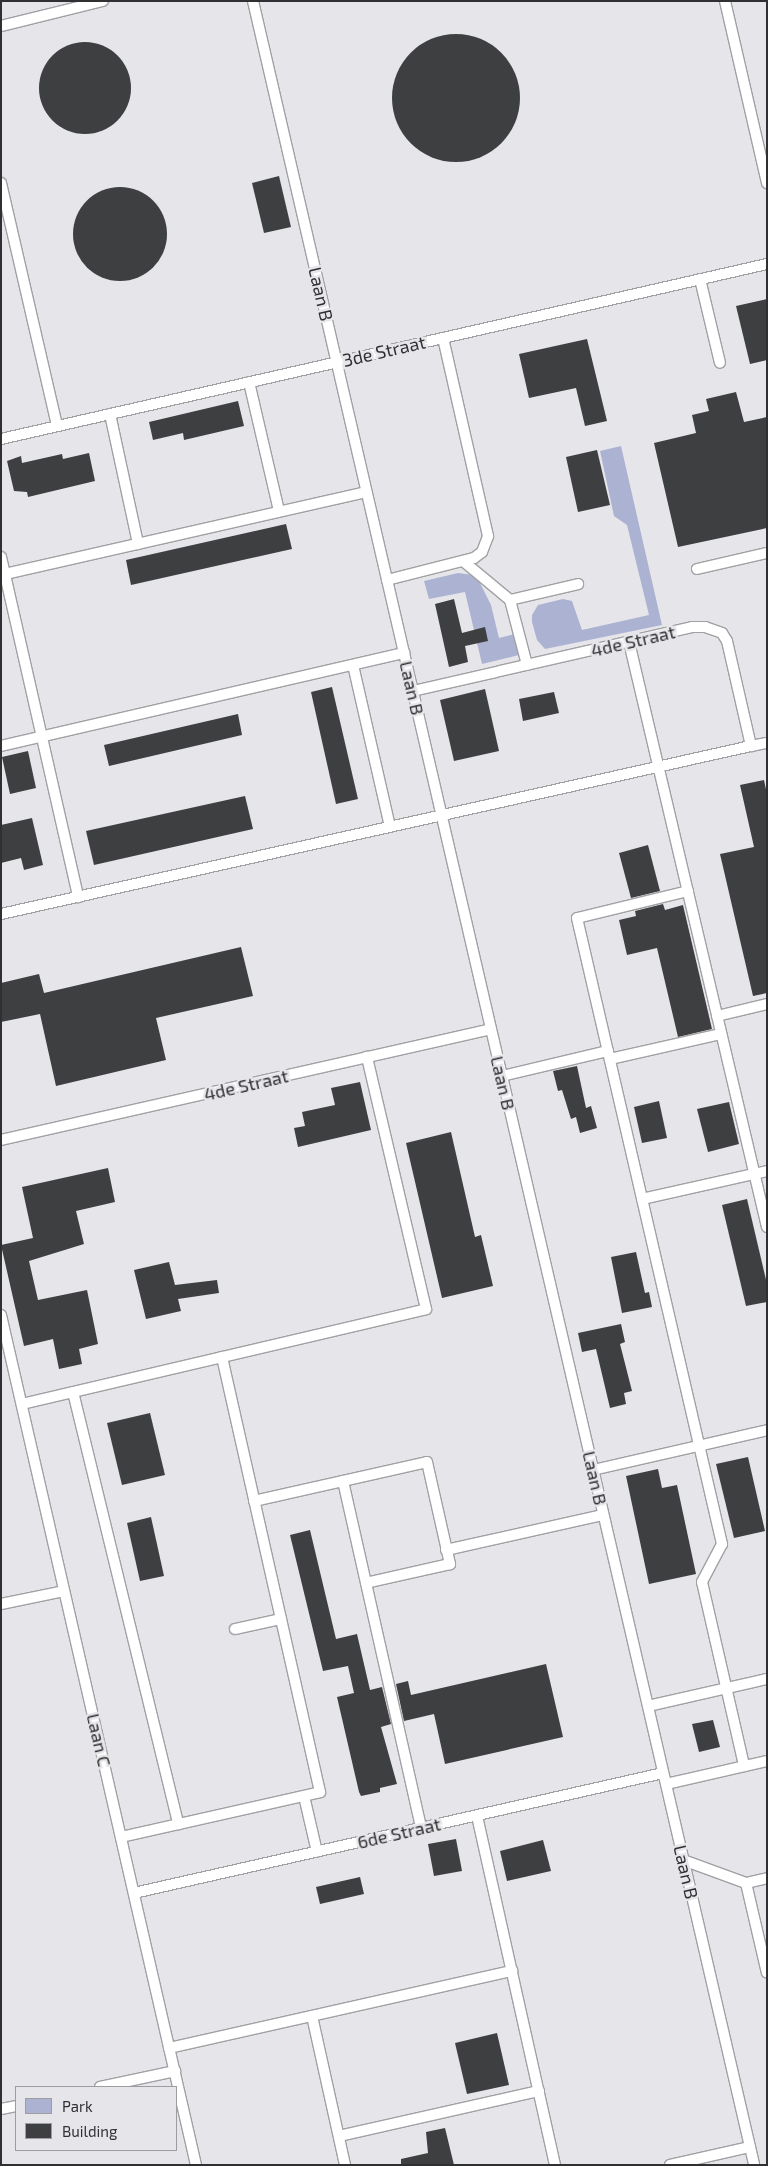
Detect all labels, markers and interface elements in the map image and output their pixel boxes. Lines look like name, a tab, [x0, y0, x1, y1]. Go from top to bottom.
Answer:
street label: Laan B	[304, 265, 338, 323]
street label: 3de Straat	[340, 331, 428, 371]
street label: 4de Straat	[589, 621, 677, 661]
street label: Laan B	[395, 659, 429, 717]
street label: Laan B	[486, 1054, 520, 1112]
street label: 4de Straat	[202, 1065, 290, 1105]
street label: Laan B	[578, 1449, 612, 1507]
street label: Laan C	[82, 1711, 116, 1769]
street label: 6de Straat	[355, 1813, 443, 1853]
street label: Laan B	[669, 1843, 703, 1901]
legend	[15, 2086, 178, 2151]
text: Park	[62, 2097, 93, 2115]
text: Building	[62, 2122, 117, 2140]

